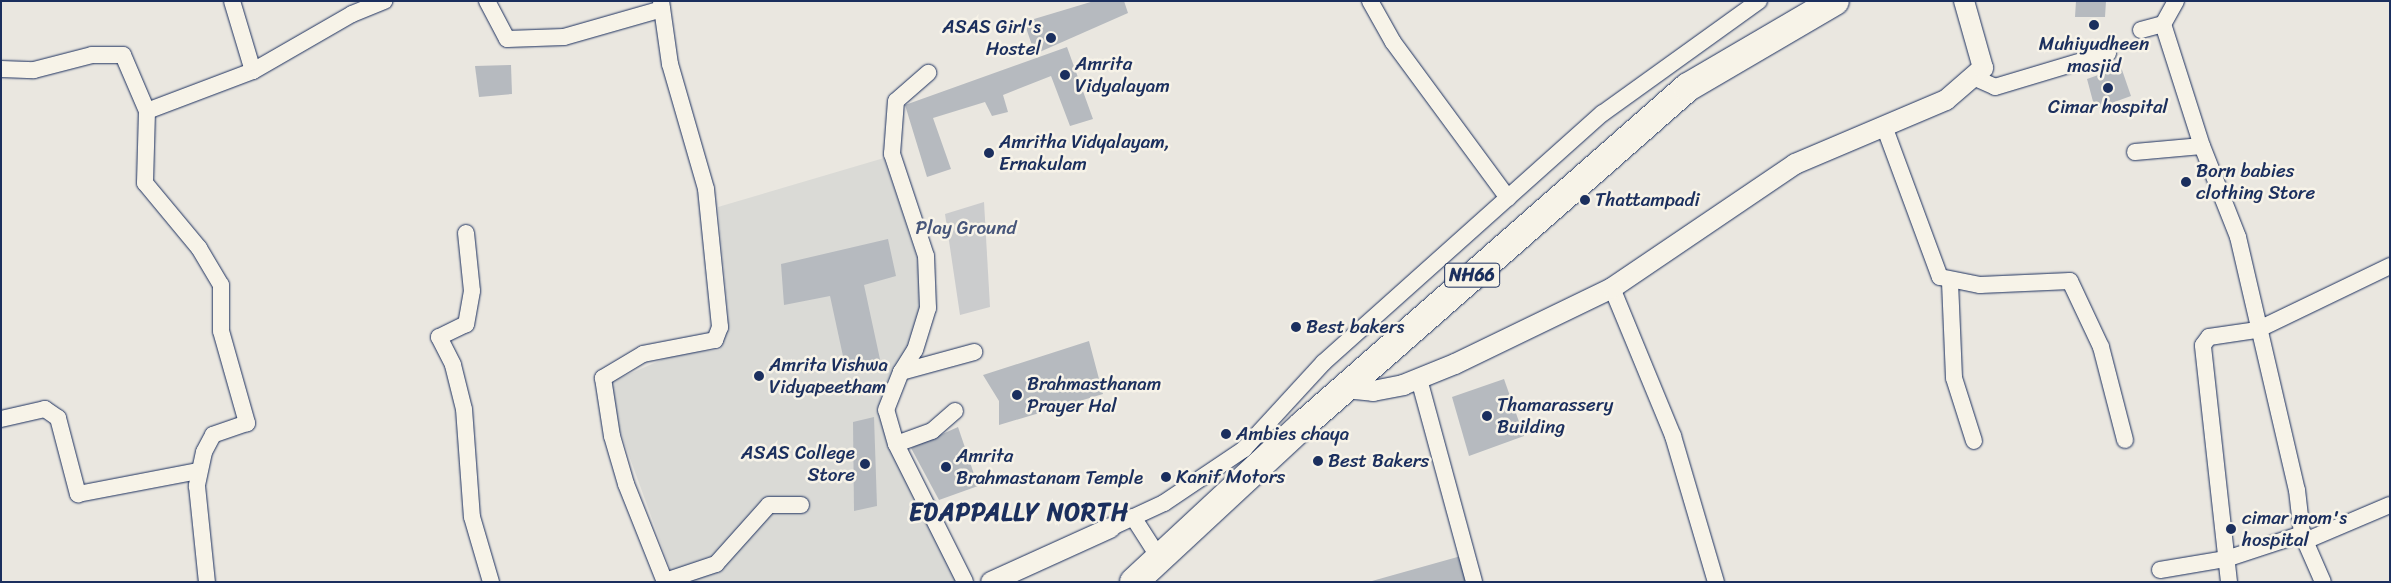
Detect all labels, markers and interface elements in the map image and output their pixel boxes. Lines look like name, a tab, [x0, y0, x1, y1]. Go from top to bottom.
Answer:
place label: ASAS Girl's Hostel	[942, 16, 1041, 60]
marker: Muhiyudheen masjid	[2088, 19, 2100, 31]
marker: ASAS Girl's Hostel	[1045, 32, 1057, 44]
place label: Muhiyudheen masjid	[2039, 33, 2149, 77]
place label: Amrita Vidyalayam	[1075, 53, 1170, 97]
marker: Amrita Vidyalayam	[1059, 69, 1071, 81]
marker: Cimar hospital	[2102, 82, 2114, 94]
place label: Cimar hospital	[2048, 96, 2168, 118]
place label: Amritha Vidyalayam, Ernakulam	[999, 131, 1171, 175]
marker: Amritha Vidyalayam, Ernakulam	[983, 147, 995, 159]
place label: Born babies clothing Store	[2196, 160, 2316, 204]
marker: Born babies clothing Store	[2180, 176, 2192, 188]
place label: Thattampadi	[1595, 189, 1700, 211]
marker: Thattampadi	[1579, 194, 1591, 206]
park label: Play Ground	[915, 217, 1017, 239]
road number: NH66	[1443, 260, 1501, 290]
place label: Best bakers	[1306, 316, 1406, 338]
marker: Best bakers	[1290, 321, 1302, 333]
place label: Amrita Vishwa Vidyapeetham	[769, 354, 889, 398]
marker: Amrita Vishwa Vidyapeetham	[753, 370, 765, 382]
place label: Brahmasthanam Prayer Hal	[1027, 373, 1161, 417]
marker: Brahmasthanam Prayer Hal	[1011, 389, 1023, 401]
place label: Thamarassery Building	[1497, 394, 1613, 438]
marker: Thamarassery Building	[1481, 410, 1493, 422]
place label: Ambies chaya	[1236, 423, 1349, 445]
marker: Ambies chaya	[1220, 428, 1232, 440]
place label: ASAS College Store	[741, 442, 855, 486]
place label: Amrita Brahmastanam Temple	[956, 445, 1144, 489]
place label: Best Bakers	[1328, 450, 1429, 472]
marker: Best Bakers	[1312, 455, 1324, 467]
marker: ASAS College Store	[859, 458, 871, 470]
marker: Amrita Brahmastanam Temple	[940, 461, 952, 473]
place label: Kanif Motors	[1176, 466, 1284, 488]
marker: Kanif Motors	[1160, 471, 1172, 483]
district label: EDAPPALLY NORTH	[908, 499, 1130, 527]
place label: cimar mom's hospital	[2242, 507, 2347, 551]
marker: cimar mom's hospital	[2224, 522, 2238, 536]

